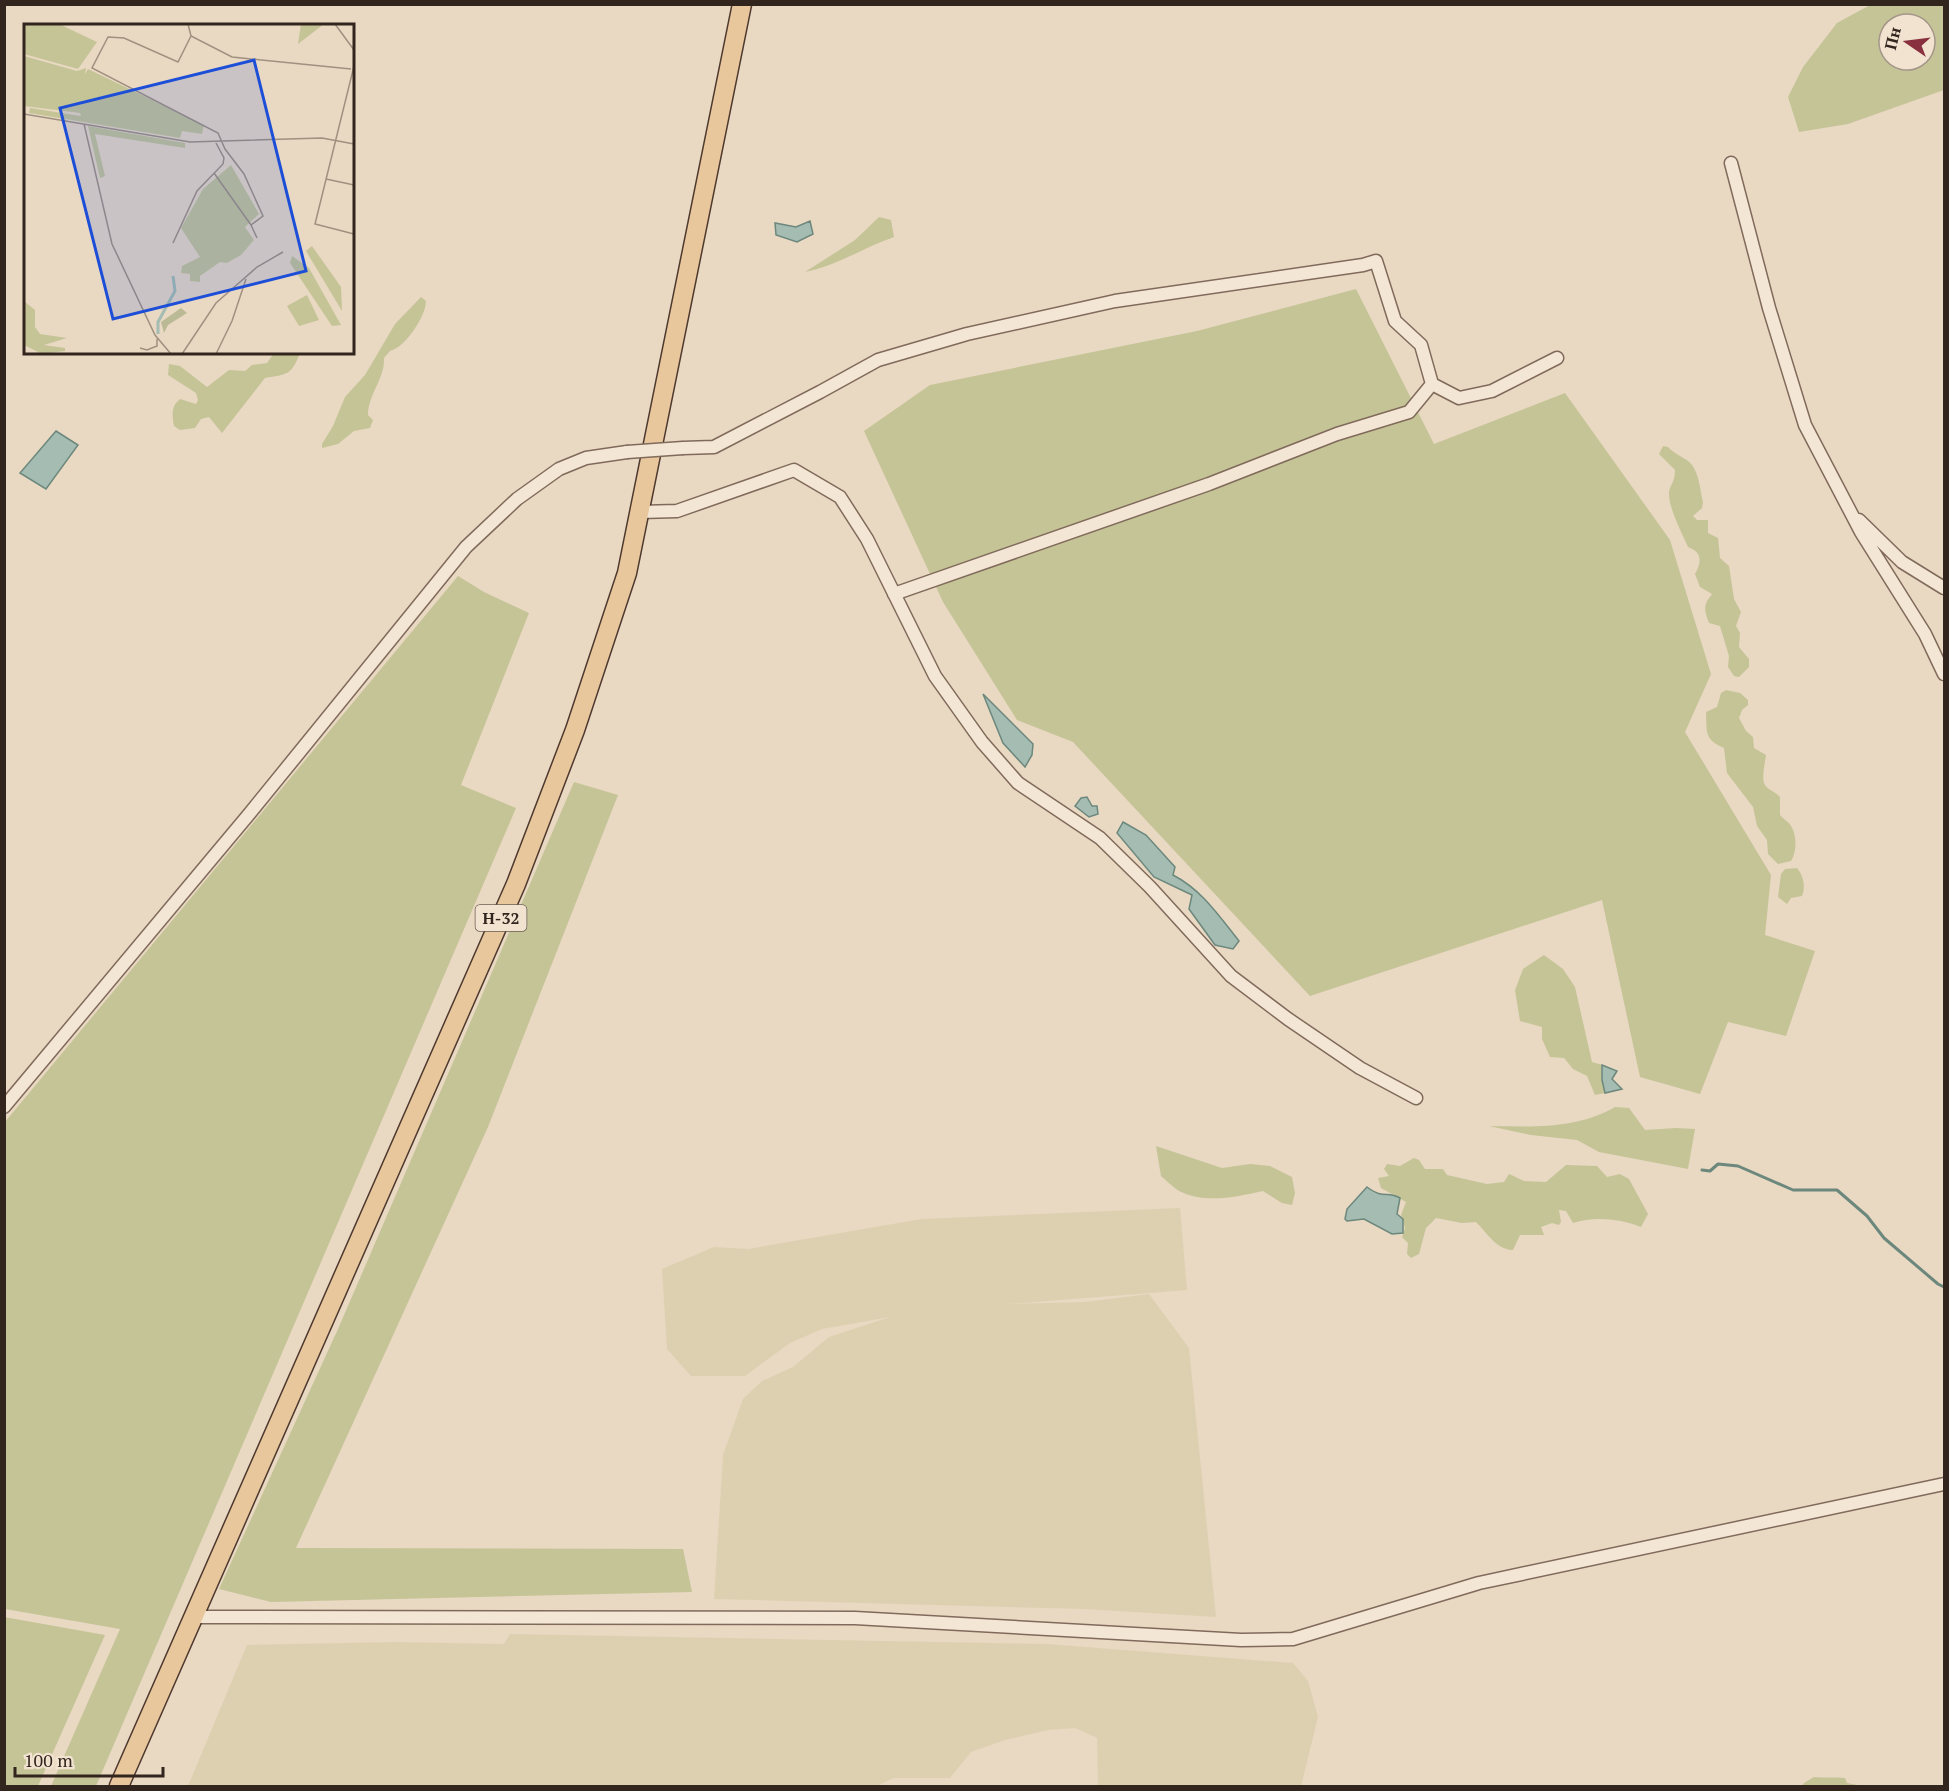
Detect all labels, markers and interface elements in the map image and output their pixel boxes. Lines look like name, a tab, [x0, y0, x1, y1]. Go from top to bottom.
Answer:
north arrow	[1877, 12, 1937, 72]
inset map	[24, 24, 354, 354]
text: Пн	[1879, 24, 1906, 52]
road number: Н-32	[476, 905, 526, 931]
scale bar	[15, 1740, 164, 1778]
text: 100 m	[24, 1748, 73, 1772]

